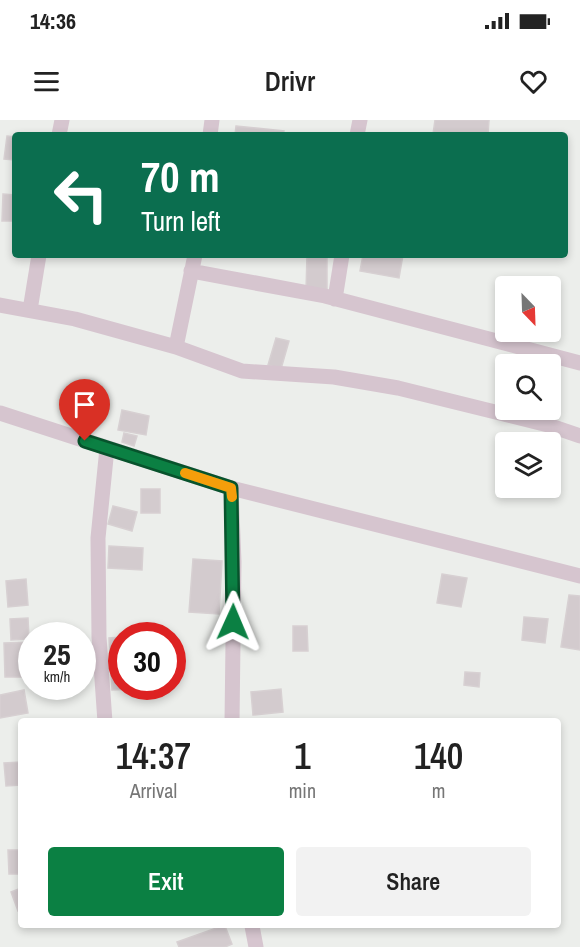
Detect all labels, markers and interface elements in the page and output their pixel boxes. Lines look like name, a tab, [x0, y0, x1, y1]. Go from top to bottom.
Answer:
text: 14:36	[30, 6, 76, 36]
text: Drivr	[265, 63, 315, 99]
icon: menu	[30, 65, 63, 98]
icon: heart	[517, 65, 550, 98]
text: 70 m	[141, 149, 220, 205]
icon: left	[42, 156, 120, 234]
text: Turn left	[141, 203, 220, 239]
north arrow	[495, 276, 561, 342]
map controls	[495, 276, 561, 498]
button: search	[495, 354, 561, 420]
pin	[59, 379, 110, 441]
icon: arrive	[68, 388, 101, 421]
button: layers	[495, 432, 561, 498]
position arrow	[201, 590, 265, 654]
speed limit sign: 30	[108, 622, 186, 700]
text: 25	[43, 634, 71, 674]
text: km/h	[44, 666, 70, 687]
text: 14:37	[116, 732, 191, 780]
text: 1	[294, 732, 311, 780]
text: 140	[414, 732, 463, 780]
text: Arrival	[130, 777, 177, 804]
text: min	[289, 777, 316, 804]
text: m	[432, 777, 445, 804]
button: Exit	[48, 847, 284, 916]
button: Share	[296, 847, 531, 916]

